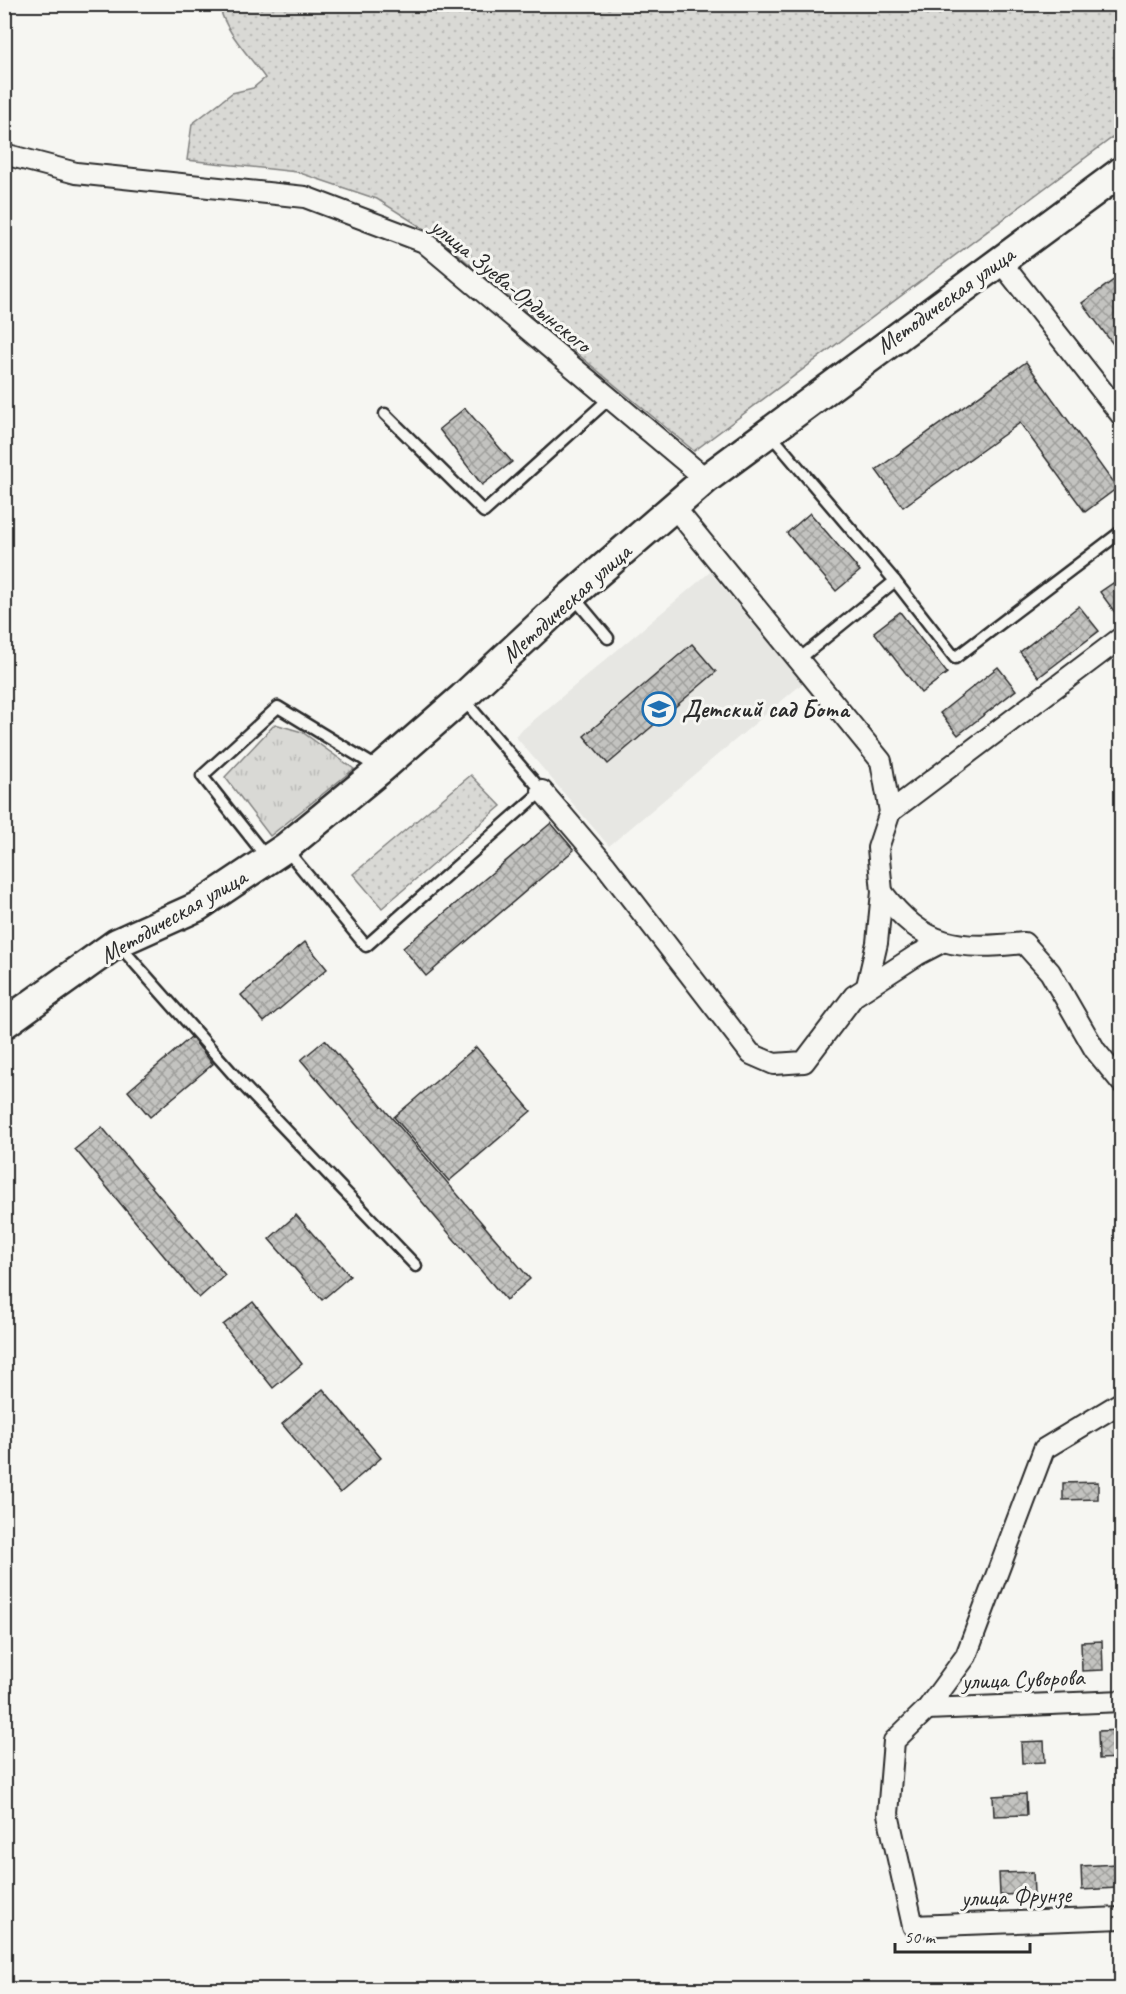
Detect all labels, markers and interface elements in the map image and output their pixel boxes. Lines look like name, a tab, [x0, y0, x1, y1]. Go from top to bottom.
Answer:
street label: улица Зуева-Ордынского	[423, 210, 599, 361]
street label: Методическая улица	[870, 238, 1022, 360]
street label: Методическая улица	[495, 535, 639, 669]
school or university icon: Детский сад Бота	[641, 691, 677, 727]
place label: Детский сад Бота	[682, 694, 851, 724]
street label: Методическая улица	[94, 861, 254, 970]
street label: улица Суворова	[959, 1662, 1086, 1696]
street label: улица Фрунзе	[959, 1879, 1074, 1913]
scale bar	[895, 1916, 1030, 1954]
text: 50 m	[904, 1926, 937, 1948]

